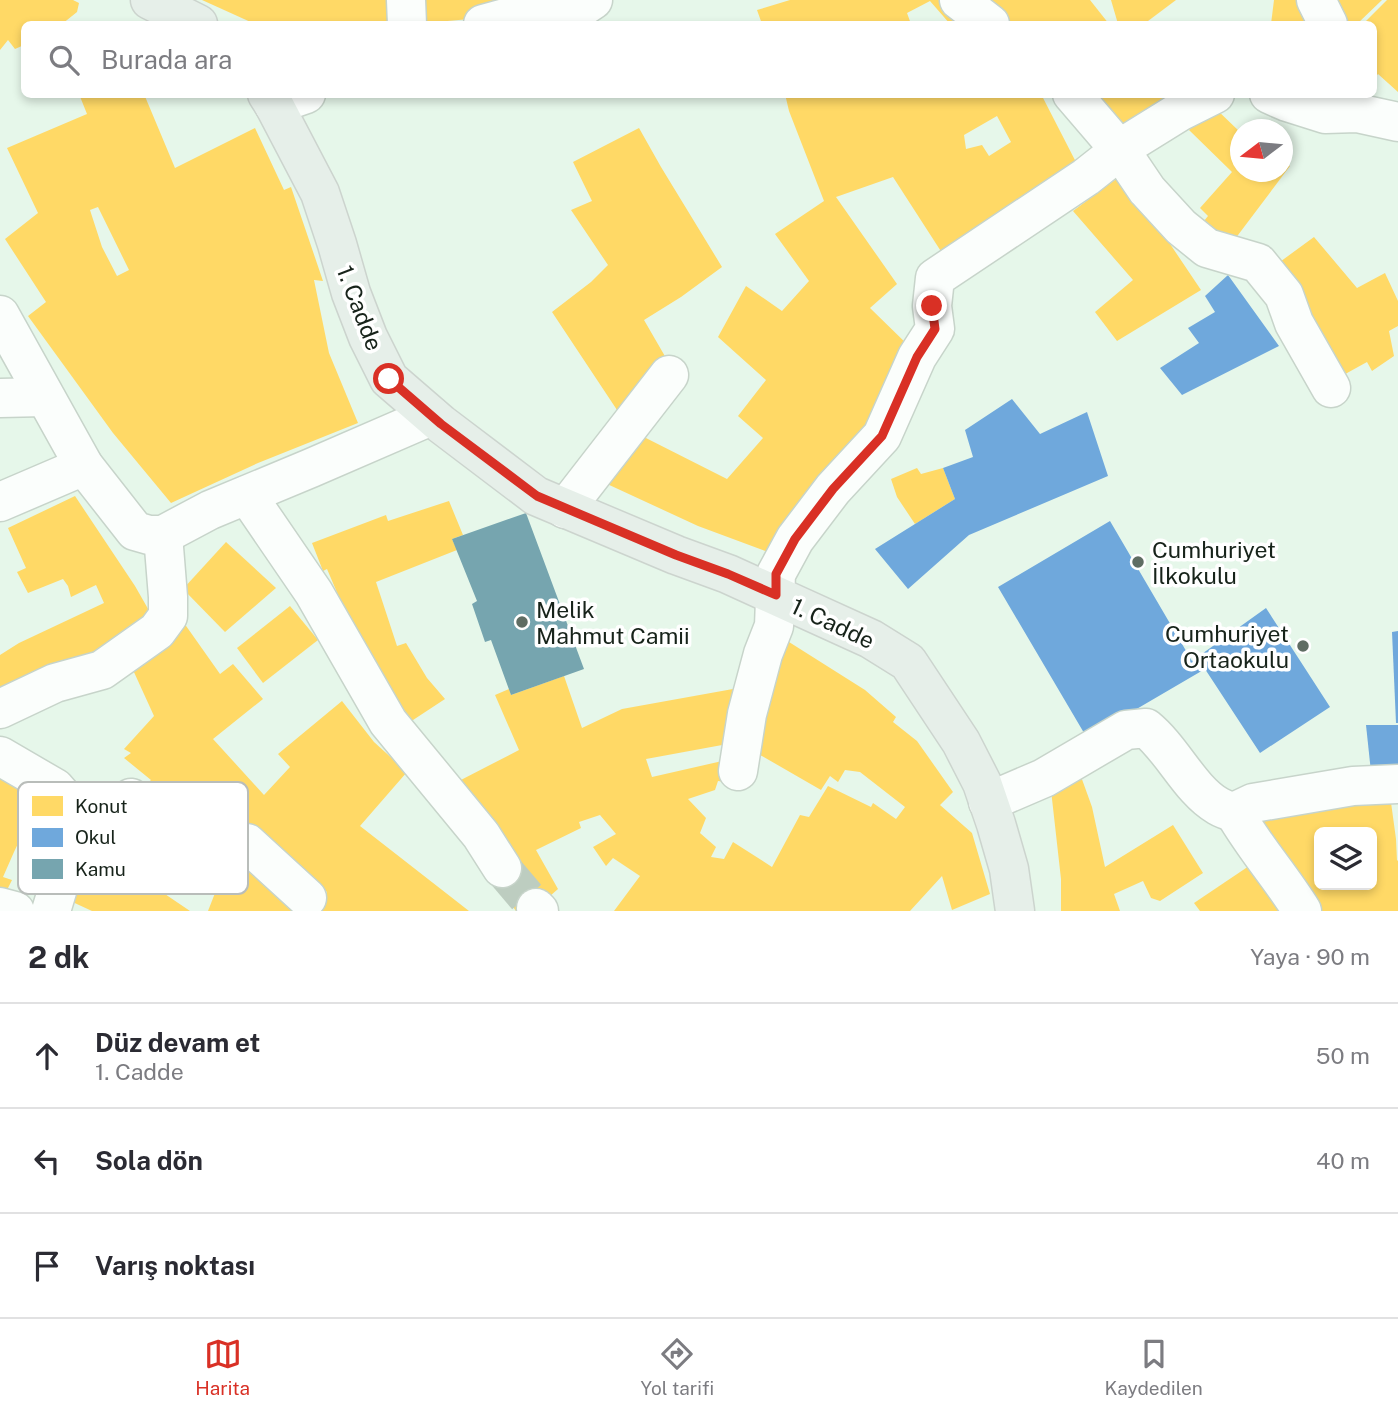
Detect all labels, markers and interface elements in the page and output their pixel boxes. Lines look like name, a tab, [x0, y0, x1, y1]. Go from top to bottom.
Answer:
search box	[21, 21, 1377, 98]
icon: search	[45, 41, 83, 79]
text: Burada ara	[101, 44, 232, 75]
north arrow	[1230, 119, 1293, 182]
street label: 1. Cadde	[331, 262, 389, 354]
route end	[916, 290, 947, 321]
route start	[373, 363, 404, 394]
place label: Cumhuriyet İlkokulu	[1152, 536, 1276, 589]
marker: Cumhuriyet İlkokulu	[1130, 554, 1146, 570]
street label: 1. Cadde	[787, 592, 879, 654]
place label: Melik Mahmut Camii	[536, 596, 690, 649]
marker: Melik Mahmut Camii	[514, 614, 530, 630]
place label: Cumhuriyet Ortaokulu	[1165, 620, 1289, 673]
marker: Cumhuriyet Ortaokulu	[1295, 638, 1311, 654]
legend	[18, 782, 248, 894]
text: Konut	[75, 795, 128, 817]
text: Okul	[75, 826, 116, 848]
map controls	[1314, 827, 1377, 890]
button: layers	[1314, 827, 1377, 890]
text: Kamu	[75, 858, 126, 880]
text: 2 dk	[28, 939, 89, 975]
text: Yaya · 90 m	[1250, 943, 1370, 970]
text: Düz devam et	[95, 1027, 260, 1058]
icon: ahead	[28, 1037, 66, 1075]
text: 50 m	[1316, 1042, 1370, 1069]
text: 1. Cadde	[95, 1058, 184, 1085]
icon: left	[28, 1142, 66, 1180]
text: Sola dön	[95, 1145, 203, 1176]
text: 40 m	[1316, 1147, 1370, 1174]
icon: arrive	[28, 1247, 66, 1285]
text: Varış noktası	[95, 1250, 255, 1281]
tab: Harita	[195, 1335, 250, 1399]
tab: Yol tarifi	[641, 1335, 714, 1399]
tab: Kaydedilen	[1105, 1335, 1203, 1399]

